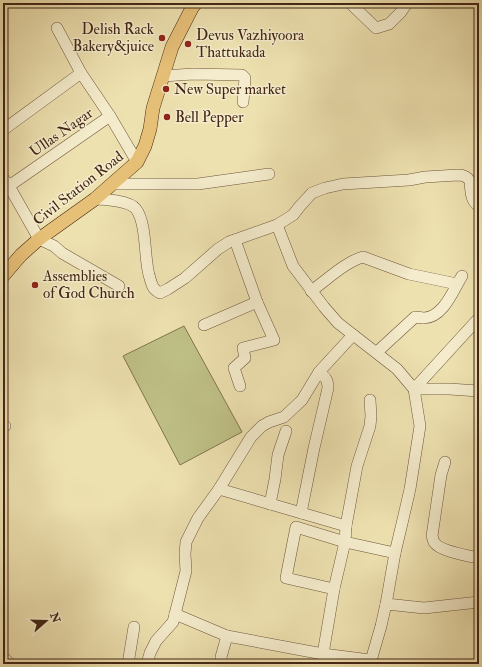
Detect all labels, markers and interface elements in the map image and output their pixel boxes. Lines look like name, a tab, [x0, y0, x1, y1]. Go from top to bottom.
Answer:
place label: Delish Rack Bakery&juice	[73, 20, 154, 56]
place label: Devus Vazhiyoora Thattukada	[196, 26, 305, 62]
marker: Delish Rack Bakery&juice	[157, 33, 167, 43]
marker: Devus Vazhiyoora Thattukada	[183, 39, 193, 49]
place label: New Super market	[174, 80, 286, 100]
marker: New Super market	[161, 84, 171, 94]
street label: Ullas Nagar	[26, 103, 97, 161]
place label: Bell Pepper	[175, 108, 244, 128]
marker: Bell Pepper	[162, 112, 172, 122]
street label: Civil Station Road	[29, 147, 128, 230]
place label: Assemblies of God Church	[42, 267, 135, 303]
marker: Assemblies of God Church	[30, 280, 40, 290]
north arrow	[26, 601, 66, 641]
text: N	[47, 610, 63, 626]

